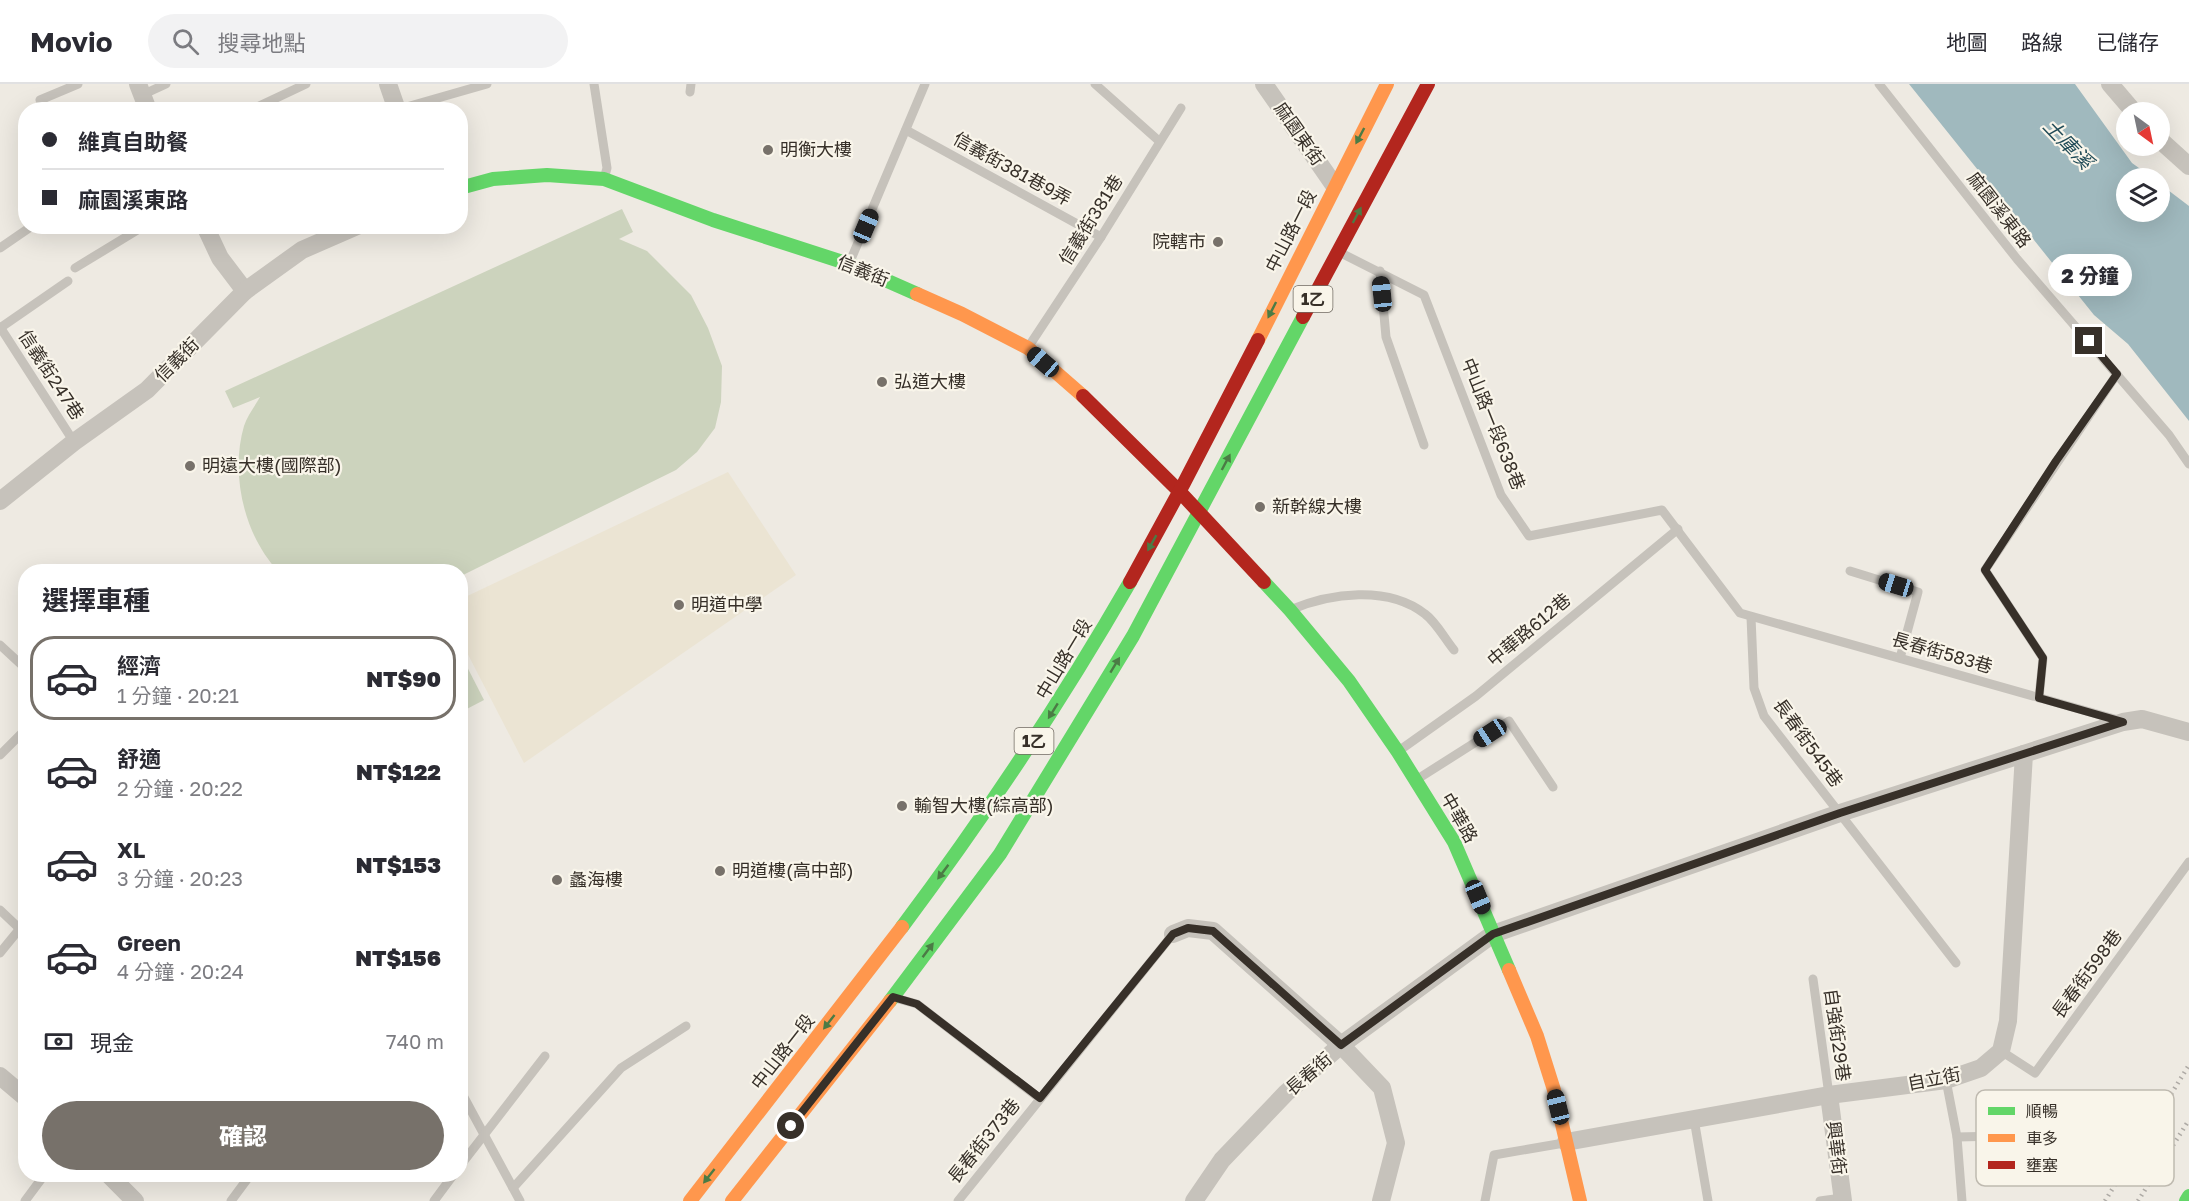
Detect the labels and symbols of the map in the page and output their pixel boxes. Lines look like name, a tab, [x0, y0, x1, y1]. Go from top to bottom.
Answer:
street label: 麻園東街	[1270, 98, 1329, 169]
north arrow	[2116, 102, 2170, 156]
water label: 土庫溪	[2039, 113, 2100, 175]
street label: 信義街381巷9弄	[950, 127, 1075, 210]
one-way arrow	[1355, 127, 1365, 144]
place label: 明衡大樓	[780, 138, 852, 160]
marker: 明衡大樓	[761, 143, 775, 157]
street label: 麻園溪東路	[1963, 167, 2036, 252]
street label: 信義街381巷	[1054, 170, 1127, 269]
street label: 中山路一段	[1260, 185, 1320, 276]
car	[851, 206, 881, 246]
one-way arrow	[1352, 206, 1362, 223]
place label: 院轄市	[1152, 230, 1206, 252]
marker: 院轄市	[1211, 235, 1225, 249]
street label: 信義街	[834, 250, 893, 290]
callout: 2 分鐘	[2047, 254, 2131, 296]
car	[1371, 275, 1393, 313]
road number: 1乙	[1294, 286, 1332, 312]
one-way arrow	[1267, 301, 1276, 318]
street label: 信義街247巷	[15, 325, 89, 424]
route end	[2075, 327, 2102, 354]
street label: 信義街	[149, 332, 203, 386]
car	[1024, 343, 1062, 381]
street label: 中山路一段638巷	[1457, 354, 1530, 493]
place label: 弘道大樓	[894, 370, 966, 392]
marker: 弘道大樓	[875, 375, 889, 389]
one-way arrow	[1221, 453, 1231, 470]
place label: 明遠大樓(國際部)	[202, 454, 342, 476]
marker: 明遠大樓(國際部)	[183, 459, 197, 473]
place label: 新幹線大樓	[1272, 495, 1362, 517]
marker: 新幹線大樓	[1253, 500, 1267, 514]
one-way arrow	[1147, 535, 1157, 552]
car	[1876, 571, 1916, 599]
street label: 中華路612巷	[1482, 588, 1575, 670]
place label: 明道中學	[691, 593, 763, 615]
marker: 明道中學	[672, 598, 686, 612]
street label: 中山路一段	[1031, 614, 1096, 703]
street label: 長春街583巷	[1889, 627, 1995, 677]
one-way arrow	[1110, 657, 1121, 673]
street label: 長春街545巷	[1769, 694, 1848, 791]
one-way arrow	[1048, 703, 1059, 719]
car	[1470, 716, 1510, 750]
road number: 1乙	[1014, 728, 1054, 754]
street label: 中華路	[1437, 789, 1483, 846]
place label: 輸智大樓(綜高部)	[914, 794, 1054, 816]
marker: 輸智大樓(綜高部)	[895, 799, 909, 813]
place label: 明道樓(高中部)	[732, 859, 854, 881]
marker: 明道樓(高中部)	[713, 864, 727, 878]
one-way arrow	[938, 865, 950, 880]
place label: 蠡海樓	[569, 868, 623, 890]
marker: 蠡海樓	[550, 873, 564, 887]
car	[1463, 877, 1493, 917]
street label: 長春街598巷	[2047, 925, 2126, 1022]
one-way arrow	[922, 943, 934, 959]
street label: 自強街29巷	[1821, 987, 1855, 1083]
street label: 中山路一段	[746, 1009, 819, 1094]
one-way arrow	[822, 1014, 835, 1030]
street label: 長春街	[1281, 1047, 1336, 1099]
street label: 自立街	[1905, 1062, 1962, 1094]
car	[1545, 1087, 1571, 1127]
legend	[1976, 1090, 2174, 1186]
street label: 長春街373巷	[942, 1094, 1024, 1187]
text: 順暢	[2026, 1101, 2058, 1121]
route start	[777, 1112, 804, 1139]
street label: 興華街	[1823, 1120, 1851, 1176]
text: 車多	[2026, 1128, 2058, 1148]
text: 壅塞	[2026, 1155, 2058, 1175]
one-way arrow	[703, 1168, 716, 1184]

